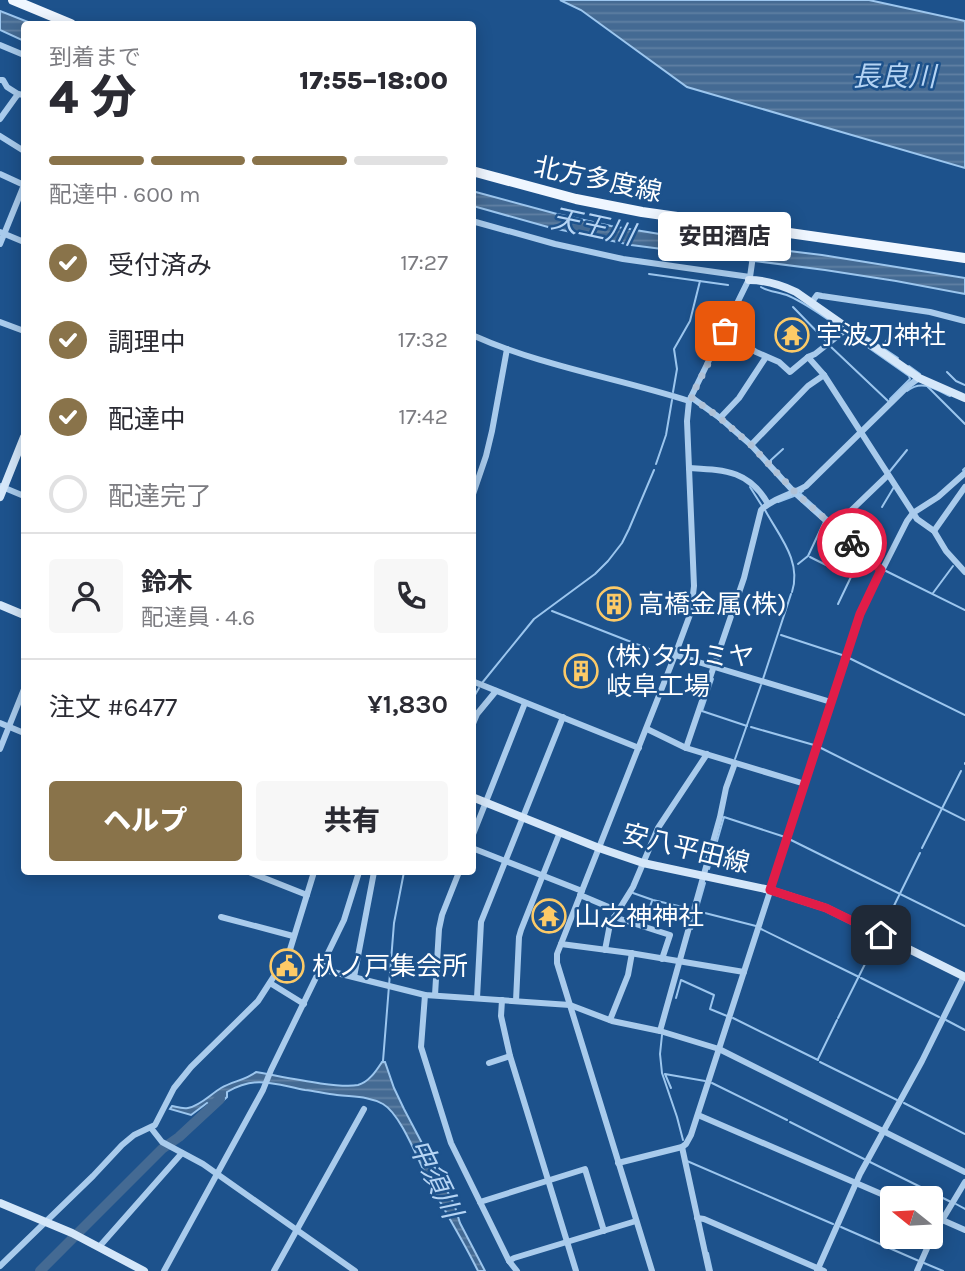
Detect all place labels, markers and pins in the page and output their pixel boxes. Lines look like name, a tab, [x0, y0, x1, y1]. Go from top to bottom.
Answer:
callout: 安田酒店	[658, 212, 792, 261]
pin	[695, 301, 755, 361]
temple icon: 宇波刀神社	[773, 316, 811, 354]
place label: 宇波刀神社	[816, 320, 946, 351]
building icon: 高橋金属(株)	[595, 585, 633, 623]
place label: 高橋金属(株)	[638, 589, 787, 620]
place label: (株)タカミヤ 岐阜工場	[606, 641, 755, 702]
building icon: (株)タカミヤ 岐阜工場	[562, 652, 600, 690]
temple icon: 山之神神社	[530, 897, 568, 935]
place label: 山之神神社	[574, 901, 704, 932]
pin	[851, 905, 911, 965]
public building icon: 杁ノ戸集会所	[268, 947, 306, 985]
place label: 杁ノ戸集会所	[312, 951, 468, 982]

